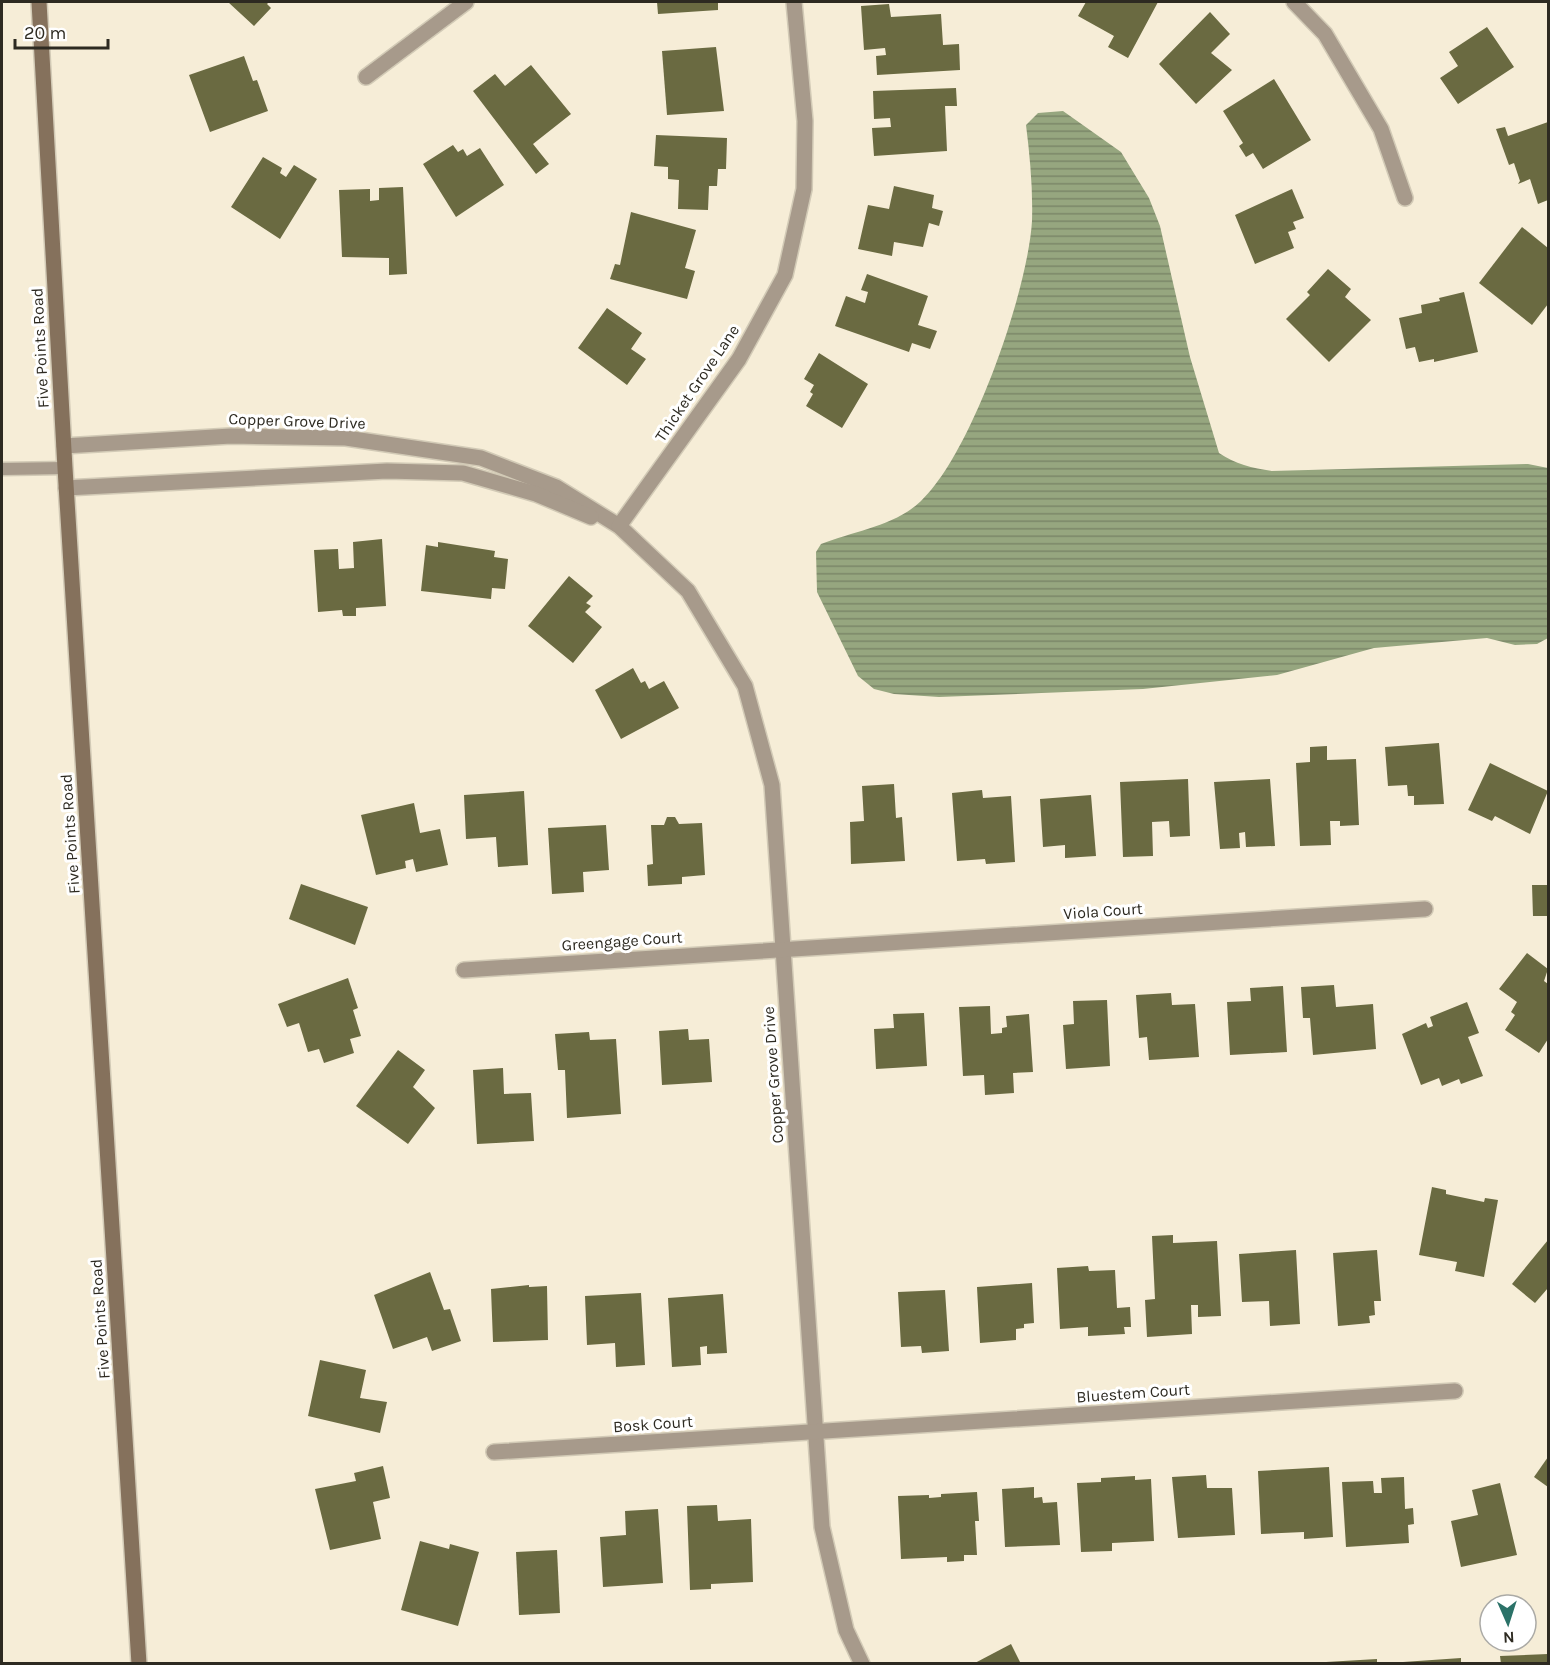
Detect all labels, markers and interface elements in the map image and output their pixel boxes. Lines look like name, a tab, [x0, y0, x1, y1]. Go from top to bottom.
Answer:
scale bar	[15, 12, 108, 50]
text: 20 m	[24, 22, 66, 44]
street label: Five Points Road	[27, 287, 53, 409]
street label: Thicket Grove Lane	[651, 321, 743, 445]
street label: Copper Grove Drive	[228, 409, 366, 433]
street label: Five Points Road	[56, 773, 84, 895]
street label: Viola Court	[1063, 899, 1143, 923]
street label: Greengage Court	[561, 927, 683, 955]
street label: Copper Grove Drive	[759, 1006, 787, 1144]
street label: Five Points Road	[86, 1258, 114, 1380]
street label: Bluestem Court	[1076, 1380, 1190, 1406]
street label: Bosk Court	[612, 1412, 694, 1436]
north arrow	[1478, 1593, 1538, 1653]
text: N	[1503, 1628, 1515, 1647]

